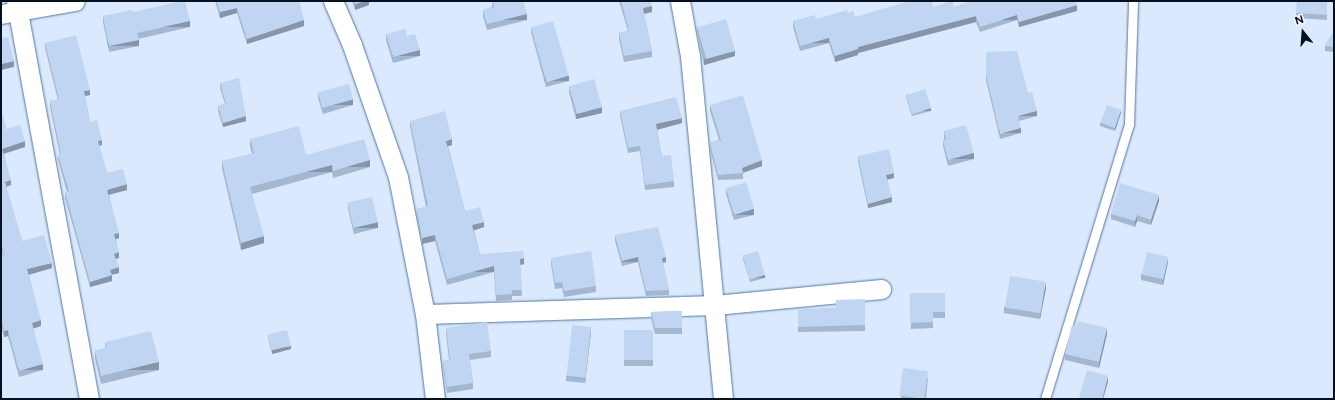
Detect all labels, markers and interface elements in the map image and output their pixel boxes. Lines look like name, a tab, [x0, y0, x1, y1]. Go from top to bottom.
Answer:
north arrow	[1283, 12, 1323, 52]
text: N	[1293, 13, 1305, 28]

